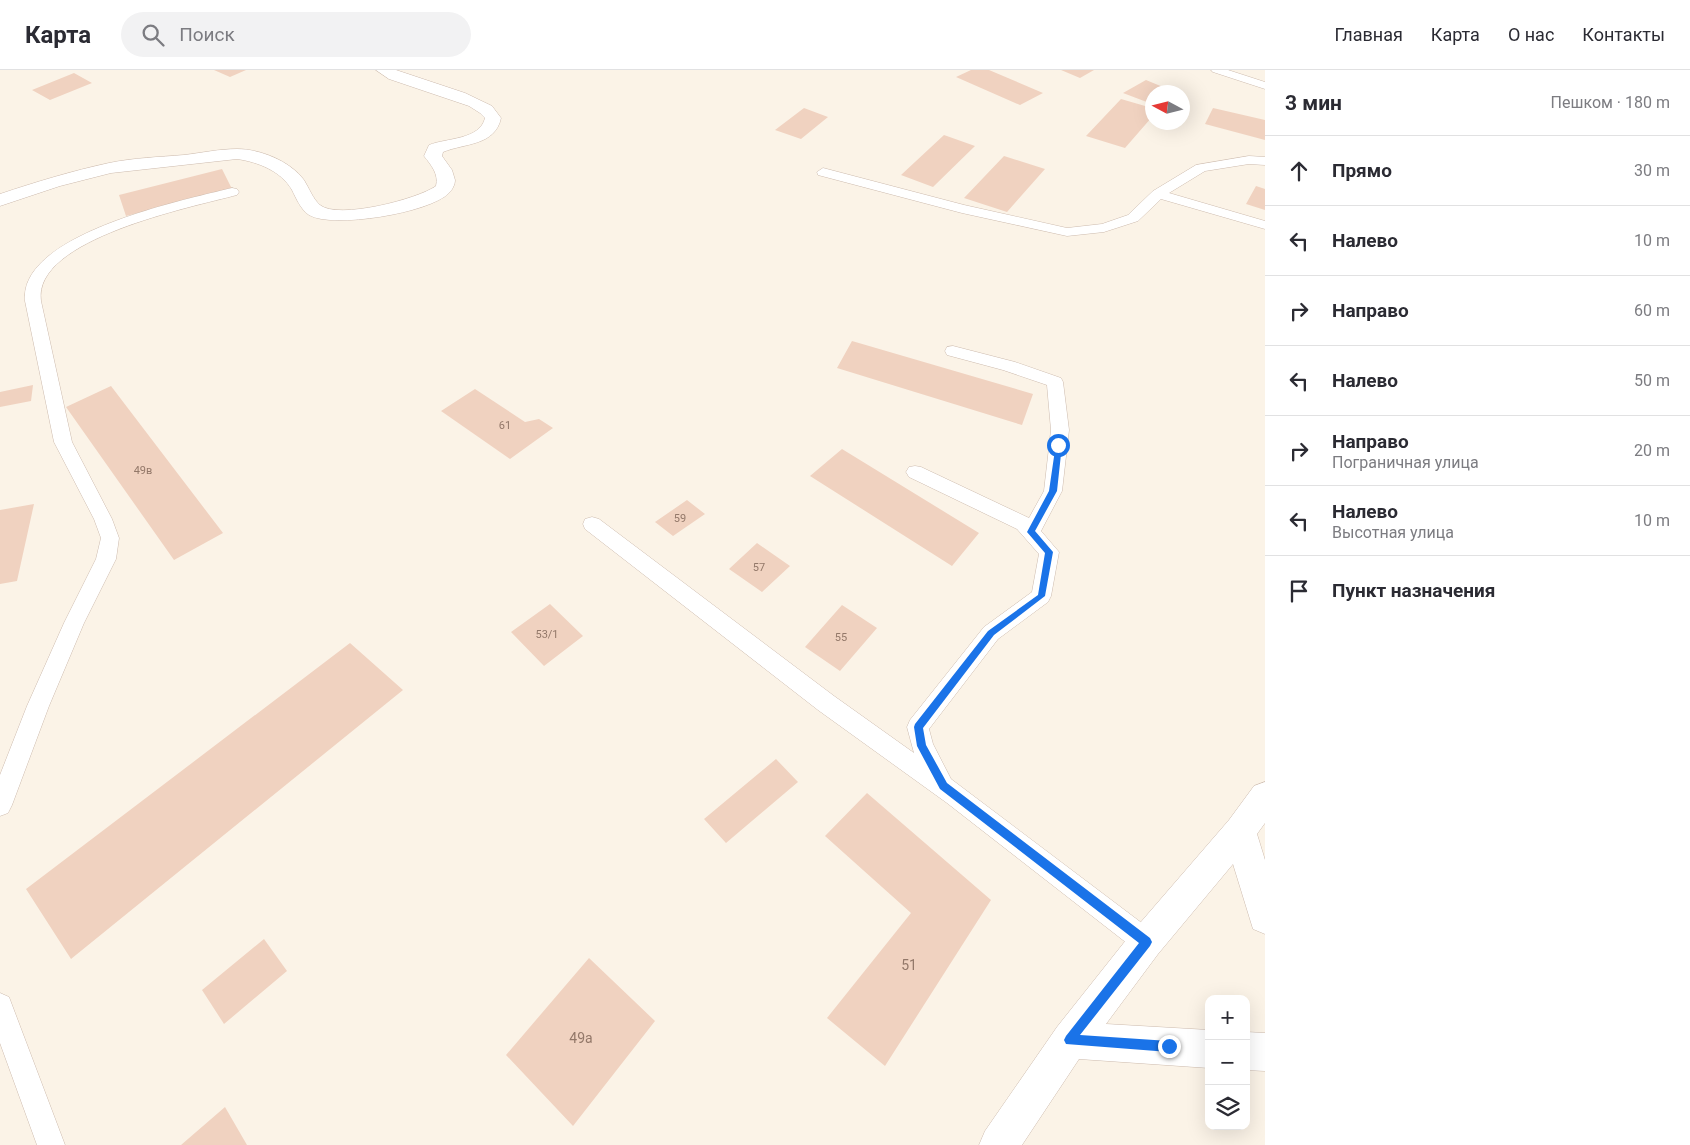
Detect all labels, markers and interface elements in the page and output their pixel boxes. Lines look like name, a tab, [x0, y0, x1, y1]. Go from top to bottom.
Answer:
search box	[121, 12, 471, 57]
text: Карта	[25, 21, 91, 49]
icon: search	[139, 21, 167, 49]
text: Поиск	[179, 23, 235, 46]
text: Главная	[1334, 24, 1403, 45]
text: Карта	[1431, 24, 1480, 45]
text: О нас	[1508, 24, 1554, 45]
text: Контакты	[1582, 24, 1665, 45]
north arrow	[1145, 85, 1190, 130]
text: 3 мин	[1285, 91, 1342, 115]
text: Пешком · 180 m	[1551, 93, 1670, 112]
icon: ahead	[1285, 157, 1313, 185]
text: Прямо	[1332, 159, 1392, 182]
text: 30 m	[1634, 161, 1670, 180]
icon: left	[1285, 227, 1313, 255]
text: Налево	[1332, 229, 1398, 252]
text: 10 m	[1634, 231, 1670, 250]
icon: right	[1285, 297, 1313, 325]
text: Направо	[1332, 299, 1409, 322]
text: 60 m	[1634, 301, 1670, 320]
icon: left	[1285, 367, 1313, 395]
text: Налево	[1332, 369, 1398, 392]
text: 50 m	[1634, 371, 1670, 390]
house number: 61	[499, 419, 511, 432]
text: Направо	[1332, 430, 1409, 453]
route start	[1047, 434, 1070, 457]
icon: right	[1285, 437, 1313, 465]
text: 20 m	[1634, 441, 1670, 460]
text: Пограничная улица	[1332, 453, 1479, 472]
house number: 49в	[134, 464, 152, 477]
text: Налево	[1332, 500, 1398, 523]
icon: left	[1285, 507, 1313, 535]
text: 10 m	[1634, 511, 1670, 530]
house number: 59	[674, 512, 686, 525]
text: Высотная улица	[1332, 523, 1454, 542]
house number: 57	[753, 561, 765, 574]
icon: arrive	[1285, 577, 1313, 605]
text: Пункт назначения	[1332, 579, 1495, 602]
house number: 53/1	[535, 628, 559, 641]
house number: 55	[835, 631, 847, 644]
house number: 51	[901, 957, 917, 973]
map controls	[1205, 995, 1250, 1130]
button: +	[1205, 995, 1250, 1040]
house number: 49а	[569, 1030, 593, 1046]
route end	[1158, 1035, 1181, 1058]
button: −	[1205, 1040, 1250, 1085]
button: layers	[1205, 1085, 1250, 1130]

